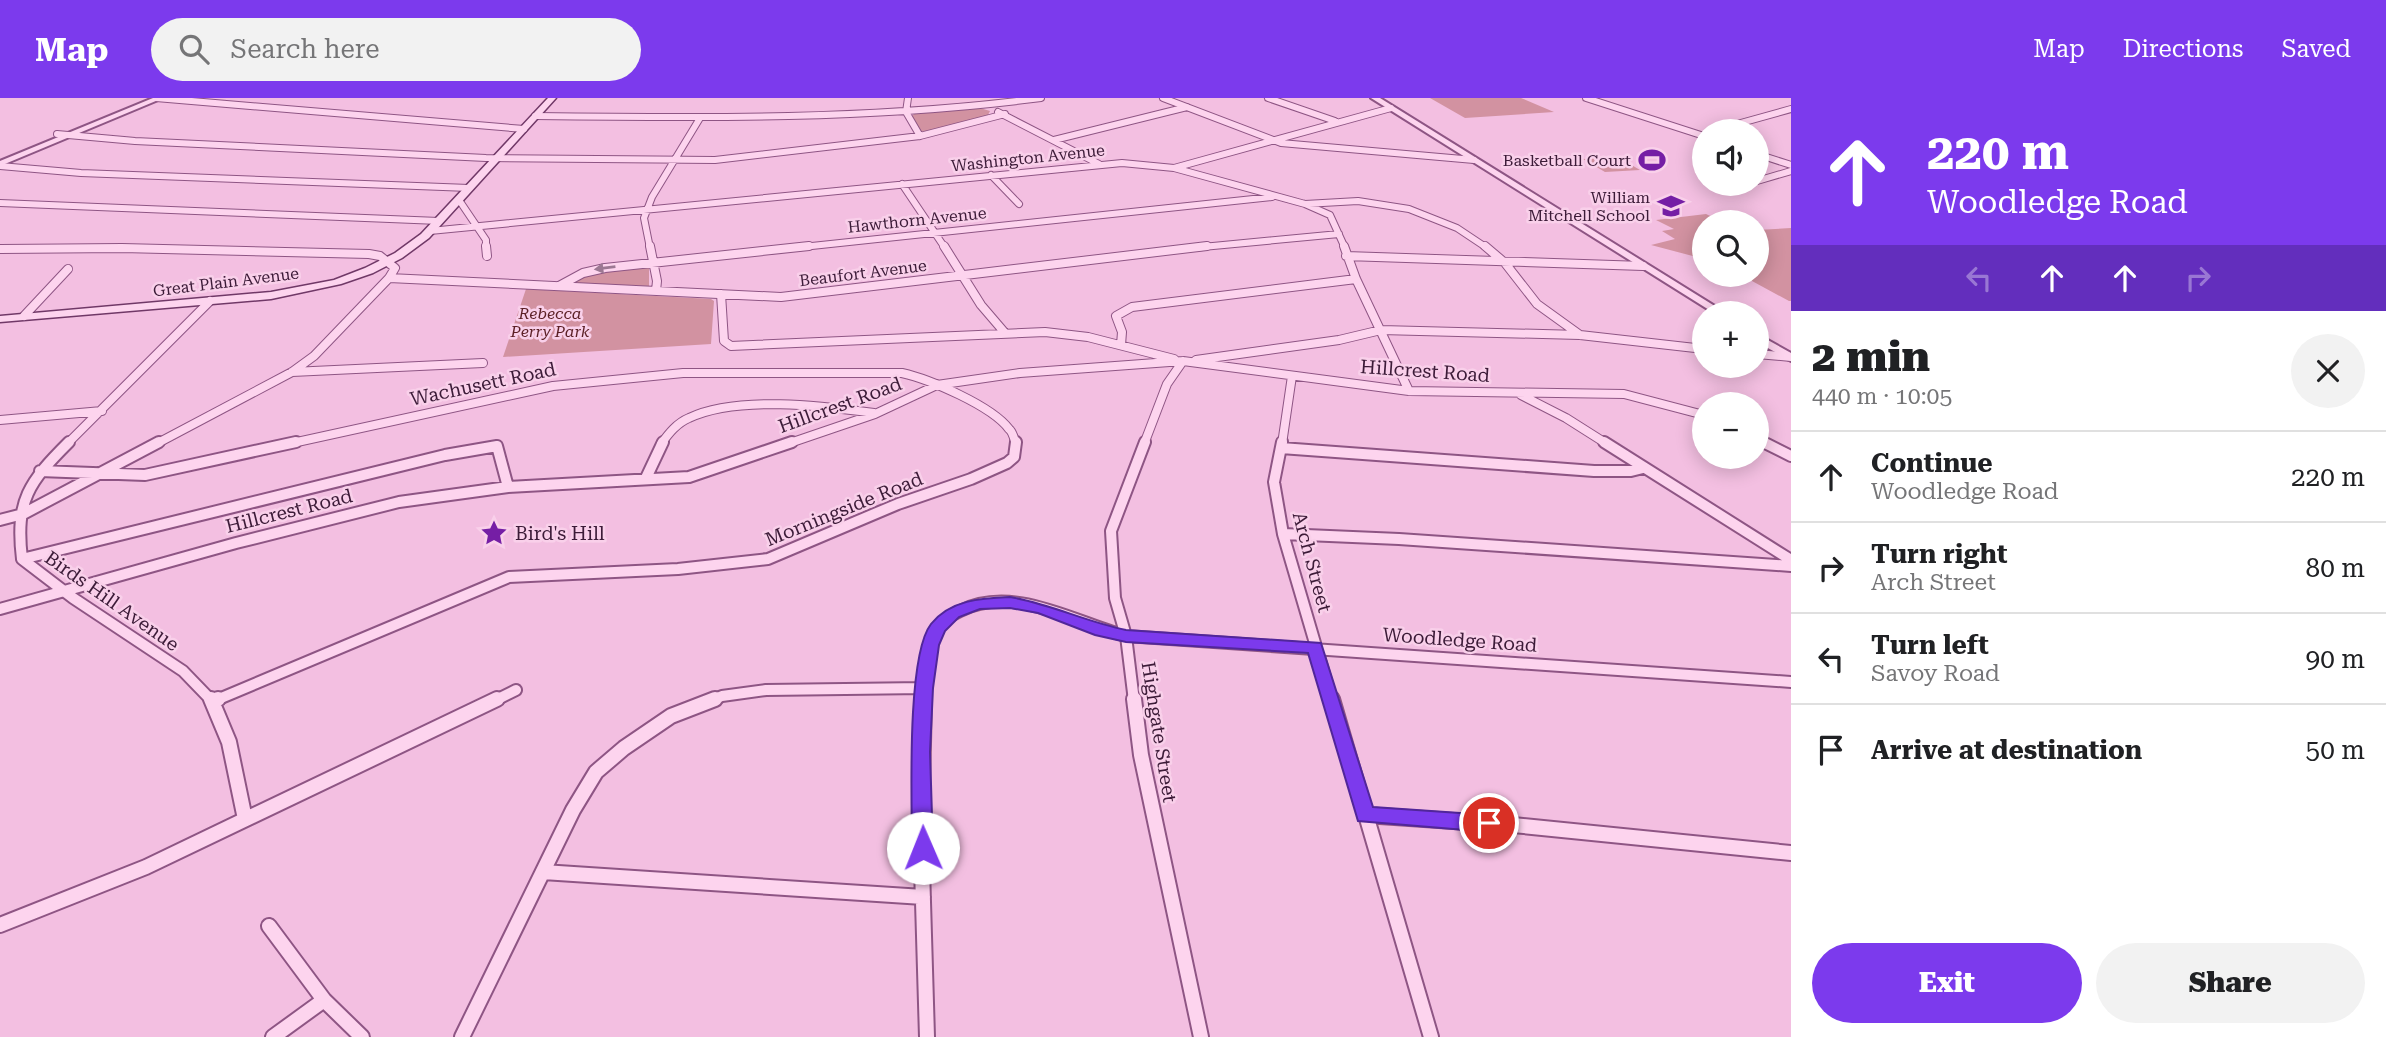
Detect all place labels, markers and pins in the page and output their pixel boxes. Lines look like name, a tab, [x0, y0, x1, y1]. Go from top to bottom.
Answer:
sports icon: Basketball Court	[1637, 145, 1667, 175]
place label: Basketball Court	[1503, 151, 1631, 170]
place label: William Mitchell School	[1528, 188, 1650, 225]
school or university icon: William Mitchell School	[1656, 191, 1686, 221]
place icon: Bird's Hill	[479, 518, 509, 548]
place label: Bird's Hill	[515, 522, 605, 545]
pin	[1459, 793, 1519, 853]

